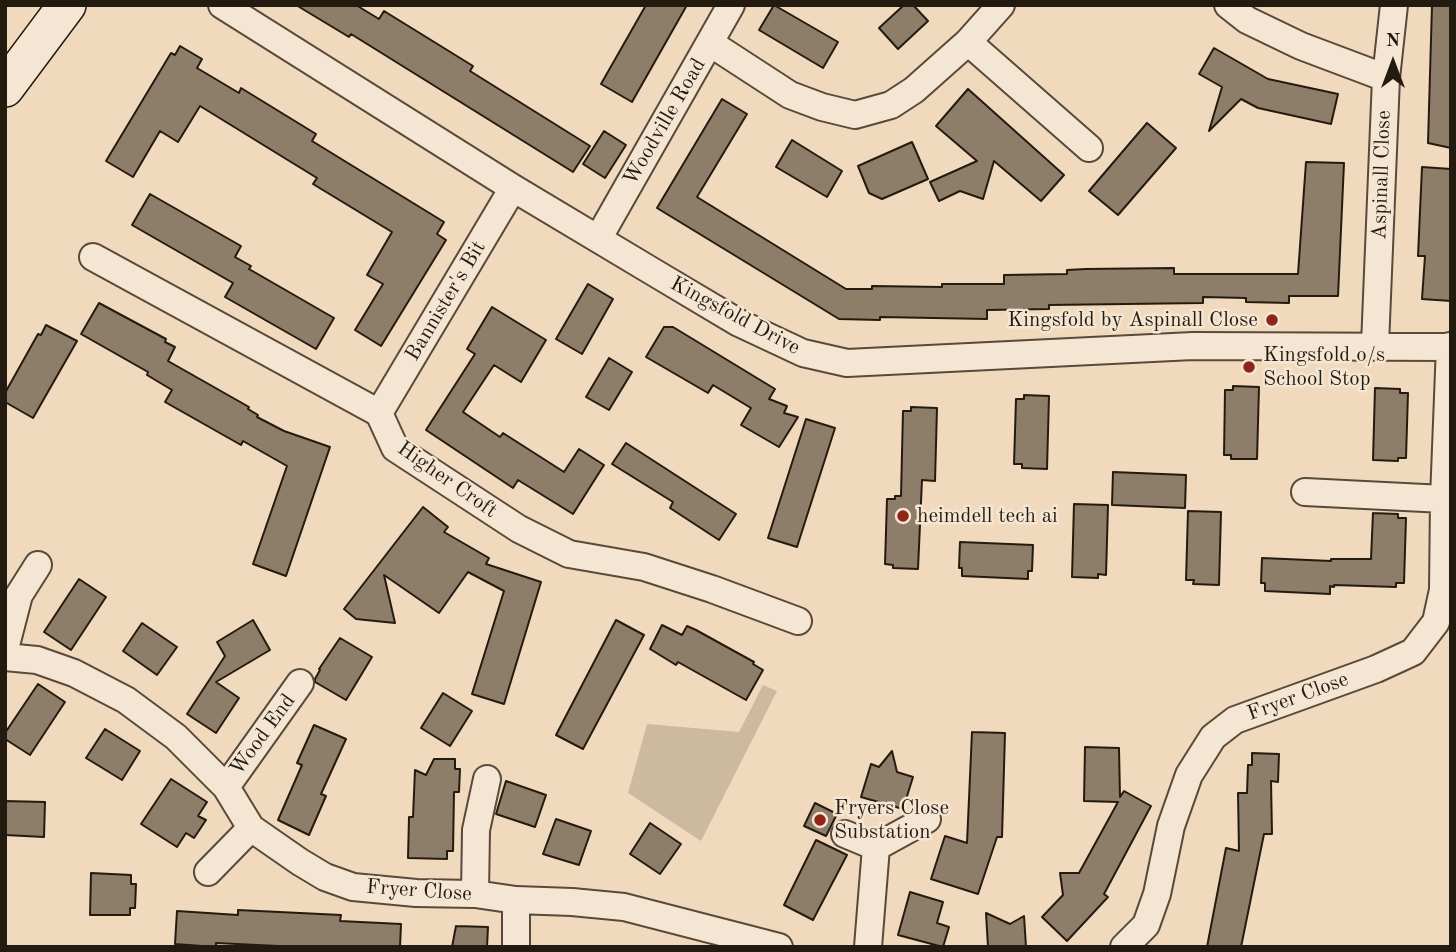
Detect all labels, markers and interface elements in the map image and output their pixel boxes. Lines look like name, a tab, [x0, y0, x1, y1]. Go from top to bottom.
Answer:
north arrow	[1358, 28, 1428, 98]
text: N	[1386, 32, 1400, 51]
street label: Woodville Road	[618, 54, 712, 190]
street label: Aspinall Close	[1367, 110, 1397, 240]
street label: Bannister's Bit	[400, 236, 492, 366]
street label: Kingsfold Drive	[666, 271, 804, 361]
place label: Kingsfold by Aspinall Close	[1007, 307, 1258, 333]
marker: Kingsfold by Aspinall Close	[1264, 312, 1280, 328]
place label: Kingsfold o/s School Stop	[1263, 342, 1385, 392]
marker: Kingsfold o/s School Stop	[1241, 359, 1257, 375]
street label: Higher Croft	[392, 436, 502, 524]
place label: heimdell tech ai	[917, 503, 1058, 529]
marker: heimdell tech ai	[895, 508, 911, 524]
street label: Fryer Close	[1244, 667, 1352, 727]
street label: Wood End	[225, 689, 301, 781]
place label: Fryers Close Substation	[834, 795, 949, 845]
marker: Fryers Close Substation	[812, 812, 828, 828]
street label: Fryer Close	[365, 875, 473, 907]

